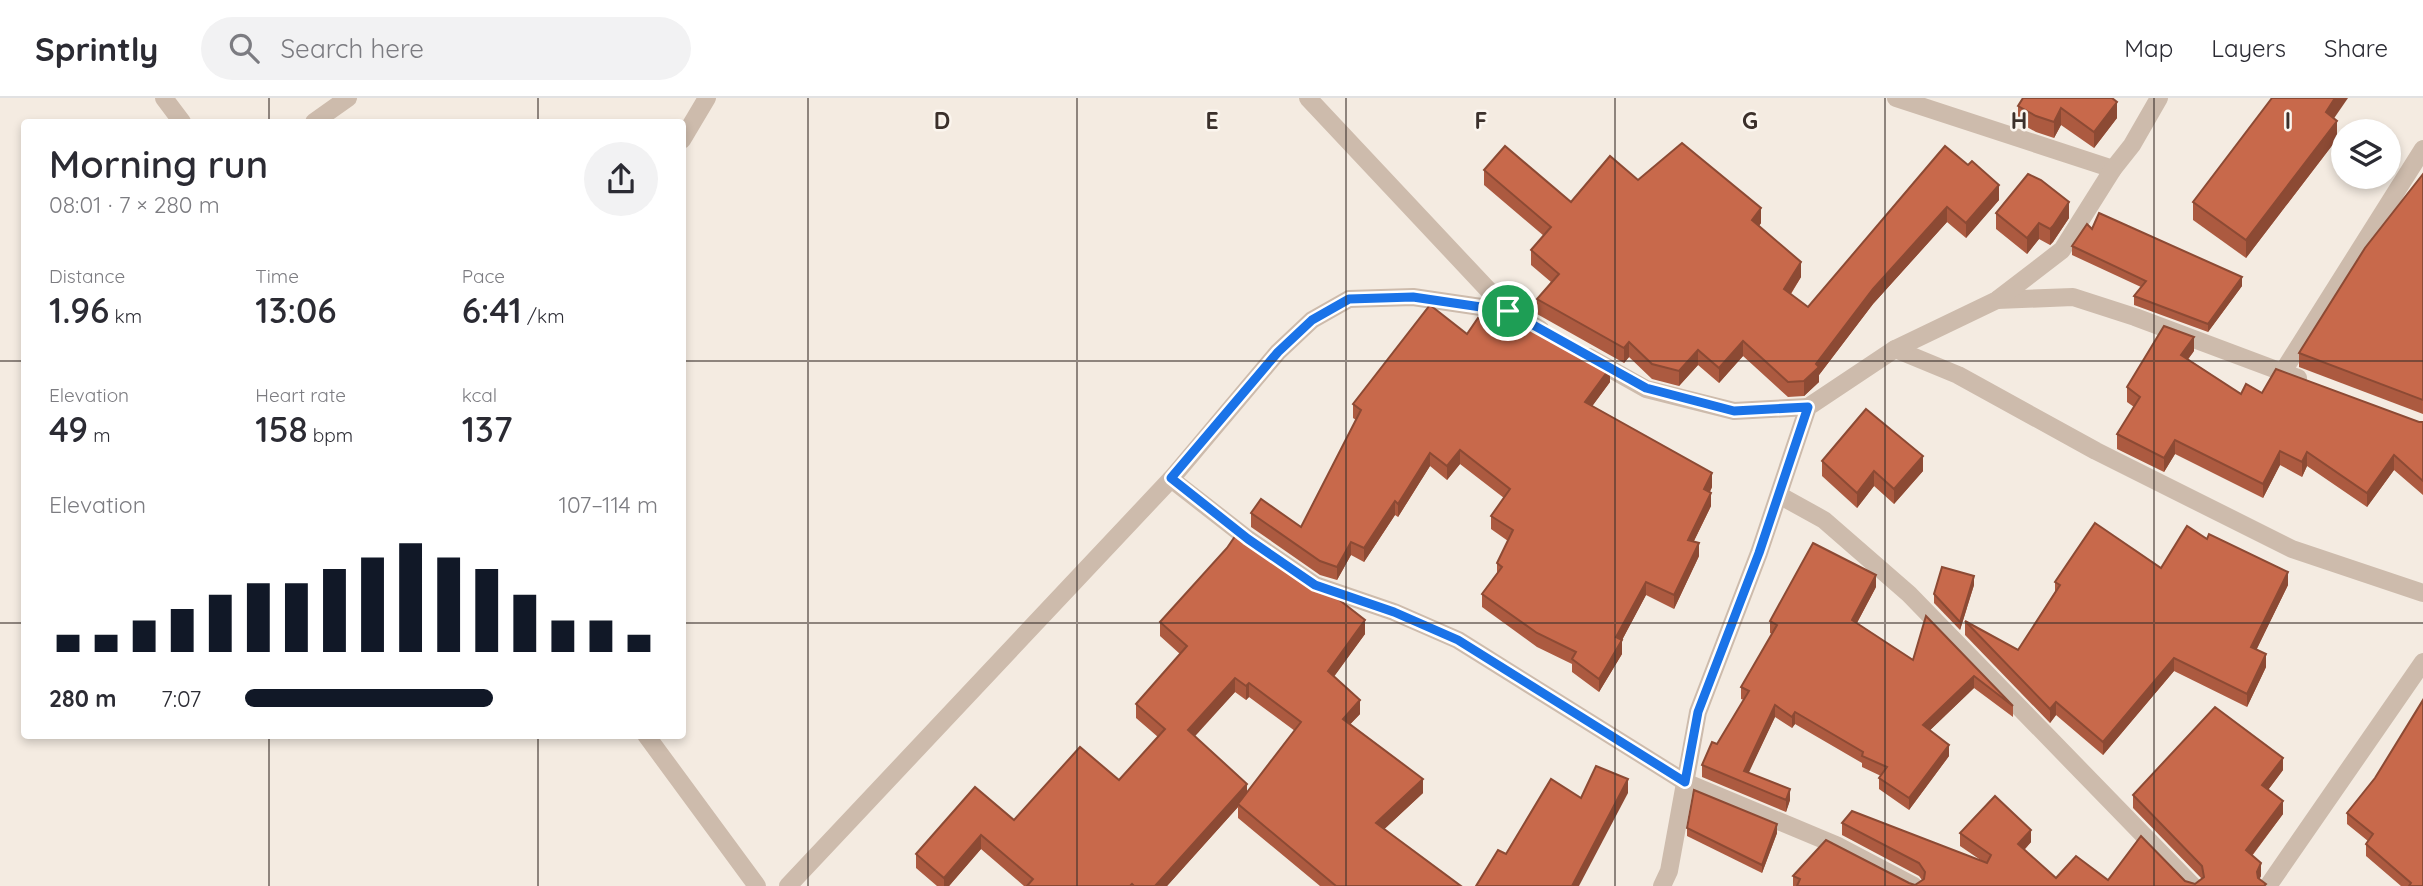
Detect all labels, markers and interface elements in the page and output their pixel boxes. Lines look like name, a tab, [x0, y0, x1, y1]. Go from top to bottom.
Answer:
search box	[201, 17, 691, 80]
text: Sprintly	[35, 28, 159, 69]
icon: search	[225, 29, 263, 67]
text: Search here	[281, 32, 424, 65]
text: Map	[2124, 33, 2173, 63]
text: Layers	[2211, 33, 2286, 63]
text: Share	[2324, 33, 2388, 63]
text: D	[934, 106, 950, 135]
text: E	[1205, 106, 1219, 135]
text: F	[1475, 106, 1487, 135]
text: G	[1742, 106, 1758, 135]
text: H	[2011, 106, 2027, 135]
text: I	[2285, 106, 2291, 135]
map controls	[2331, 119, 2401, 189]
button: layers	[2331, 119, 2401, 189]
text: Morning run	[49, 140, 268, 188]
button: share	[584, 142, 658, 216]
text: 08:01 · 7 × 280 m	[49, 190, 220, 219]
text: Distance	[49, 264, 125, 288]
text: Time	[255, 264, 299, 288]
text: Pace	[462, 264, 505, 288]
pin	[1478, 281, 1538, 341]
text: 1.96	[49, 288, 109, 332]
text: 13:06	[255, 288, 336, 332]
text: 6:41	[462, 288, 522, 332]
icon: arrive	[1489, 292, 1527, 330]
text: km	[109, 304, 142, 328]
text: /km	[522, 304, 564, 328]
text: Elevation	[49, 383, 129, 407]
text: Heart rate	[255, 383, 346, 407]
text: kcal	[462, 383, 497, 407]
text: 49	[49, 407, 88, 451]
text: 158	[255, 407, 308, 451]
text: 137	[462, 407, 513, 451]
text: m	[88, 423, 110, 447]
text: bpm	[308, 423, 353, 447]
text: Elevation	[49, 490, 146, 519]
text: 107–114 m	[559, 490, 658, 519]
text: 280 m	[49, 684, 116, 713]
text: 7:07	[161, 684, 201, 713]

